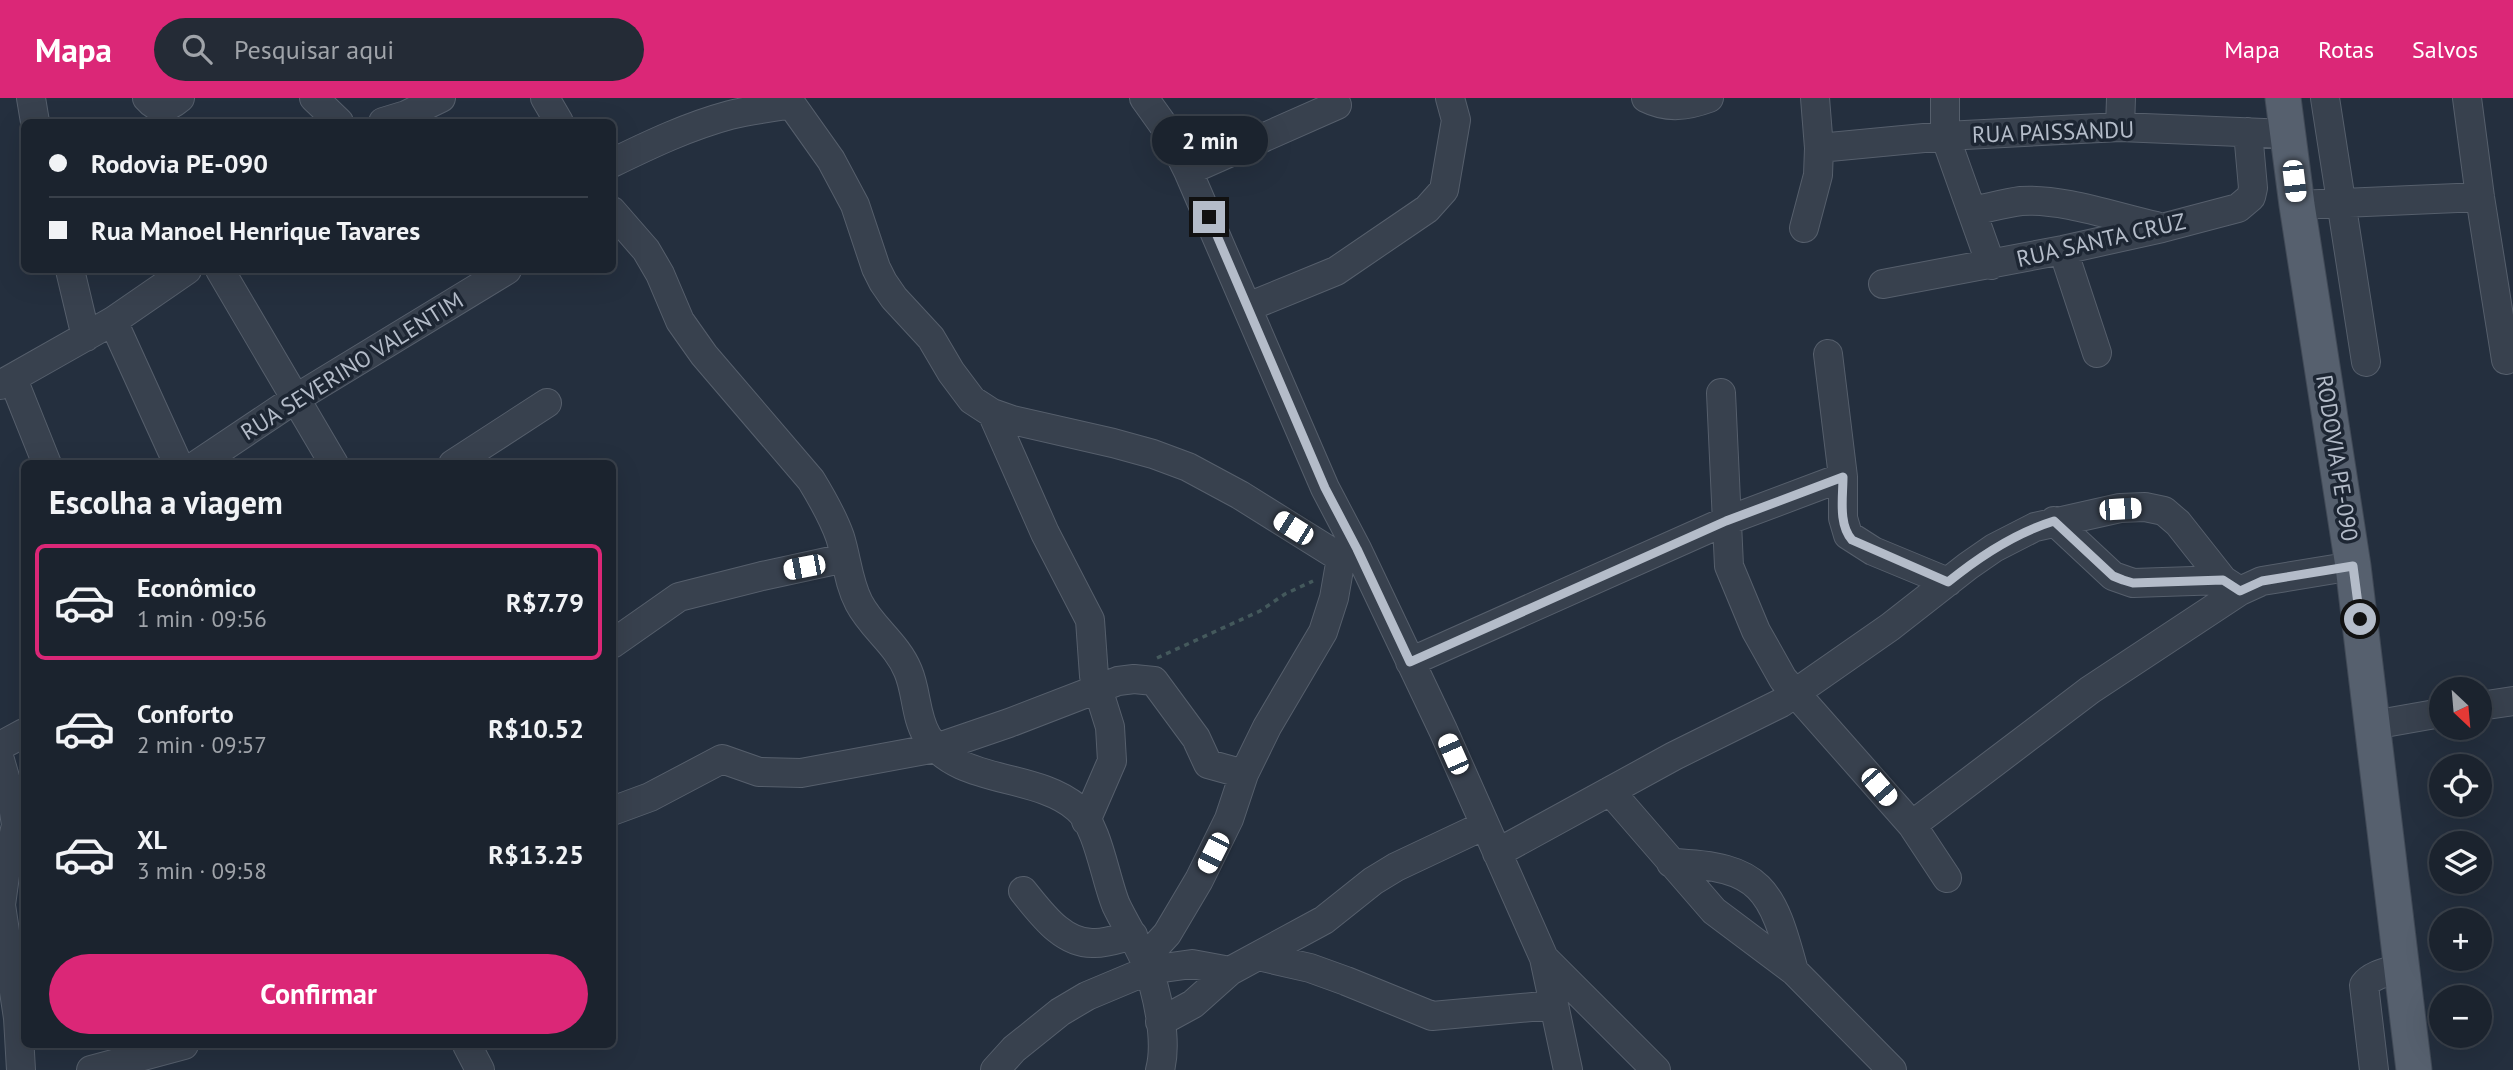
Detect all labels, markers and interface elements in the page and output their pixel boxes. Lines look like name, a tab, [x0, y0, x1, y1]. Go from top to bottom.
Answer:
search box	[154, 18, 644, 81]
text: Mapa	[35, 28, 112, 71]
icon: search	[178, 30, 216, 68]
text: Pesquisar aqui	[234, 33, 394, 66]
text: Mapa	[2224, 34, 2280, 65]
text: Rotas	[2318, 34, 2374, 65]
text: Salvos	[2412, 34, 2478, 65]
street label: RUA PAISSANDU	[1971, 114, 2135, 149]
callout: 2 min	[1151, 116, 1267, 164]
text: 2 min	[1182, 126, 1238, 155]
text: Rodovia PE-090	[91, 147, 268, 180]
car	[2282, 159, 2307, 203]
route end	[1193, 201, 1225, 233]
street label: RUA SANTA CRUZ	[2013, 206, 2188, 273]
text: Rua Manoel Henrique Tavares	[91, 214, 420, 247]
street label: RUA SEVERINO VALENTIM	[235, 285, 468, 446]
street label: RODOVIA PE-090	[2310, 373, 2365, 543]
text: Escolha a viagem	[49, 481, 283, 523]
car	[2099, 497, 2142, 521]
car	[1270, 508, 1317, 548]
car	[782, 553, 827, 581]
icon: car	[53, 571, 116, 634]
text: Econômico	[137, 571, 256, 604]
text: R$7.79	[506, 586, 584, 619]
route start	[2344, 603, 2376, 635]
text: 1 min · 09:56	[137, 604, 267, 633]
north arrow	[2429, 677, 2492, 740]
map controls	[2429, 677, 2492, 1048]
icon: car	[53, 697, 116, 760]
text: Conforto	[137, 697, 234, 730]
text: R$10.52	[488, 712, 584, 745]
text: 2 min · 09:57	[137, 730, 267, 759]
car	[1435, 731, 1472, 777]
button: locate	[2429, 754, 2492, 817]
car	[1858, 764, 1901, 810]
icon: car	[53, 823, 116, 886]
text: XL	[137, 823, 167, 856]
car	[1195, 830, 1232, 876]
button: layers	[2429, 831, 2492, 894]
text: R$13.25	[488, 838, 584, 871]
text: 3 min · 09:58	[137, 856, 267, 885]
button: +	[2429, 908, 2492, 971]
button: Confirmar	[49, 954, 588, 1034]
button: −	[2429, 985, 2492, 1048]

